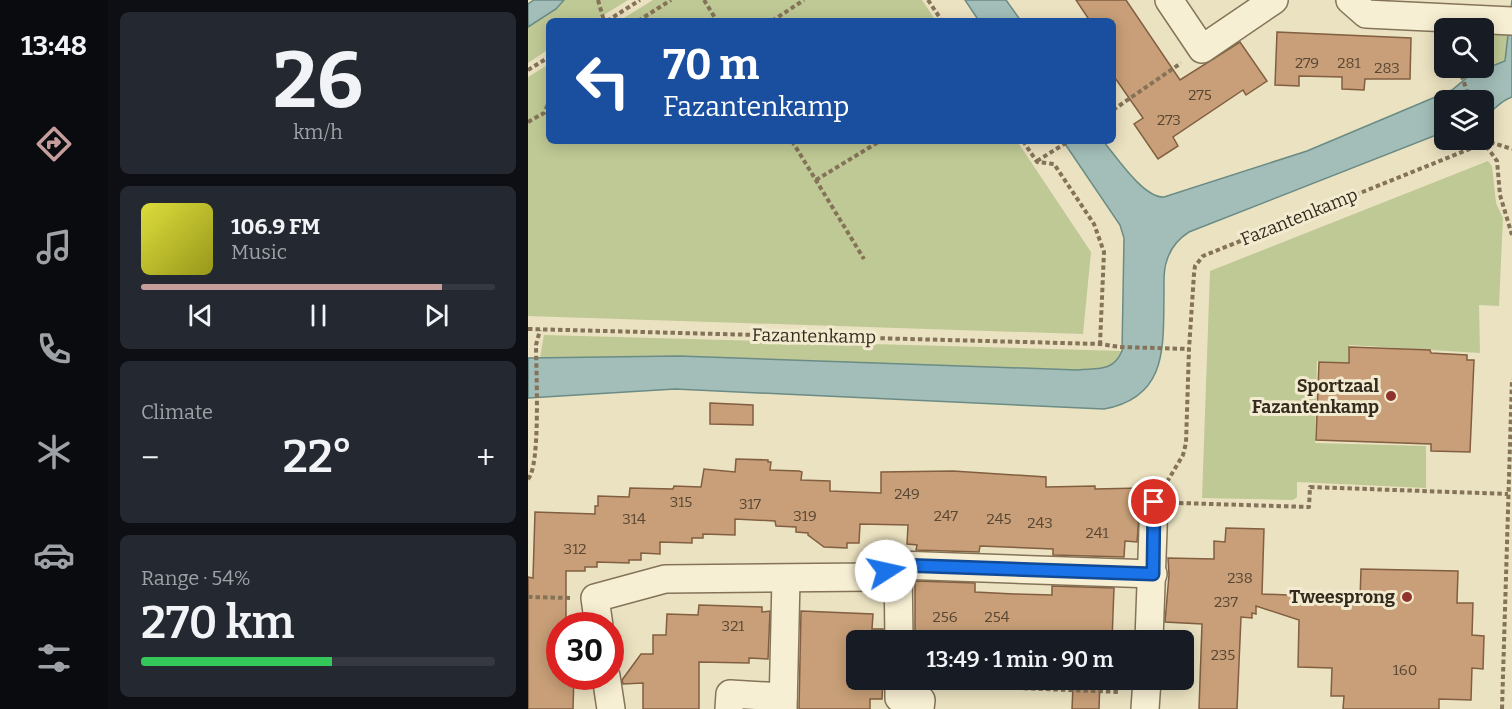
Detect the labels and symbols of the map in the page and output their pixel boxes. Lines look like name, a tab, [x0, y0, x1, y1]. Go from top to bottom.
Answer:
house number: 279	[1295, 54, 1319, 72]
house number: 281	[1337, 54, 1361, 72]
house number: 283	[1374, 59, 1400, 77]
house number: 275	[1188, 86, 1212, 104]
house number: 273	[1157, 111, 1181, 129]
street label: Fazantenkamp	[1237, 184, 1361, 250]
street label: Fazantenkamp	[752, 324, 876, 348]
place label: Sportzaal Fazantenkamp	[1252, 375, 1379, 418]
marker: Sportzaal Fazantenkamp	[1384, 389, 1398, 403]
pin	[1128, 476, 1179, 527]
house number: 249	[894, 485, 920, 503]
house number: 315	[670, 493, 692, 511]
house number: 317	[739, 495, 761, 513]
house number: 319	[793, 507, 817, 525]
house number: 247	[934, 507, 959, 525]
house number: 314	[622, 510, 646, 528]
house number: 245	[987, 510, 1011, 528]
house number: 243	[1027, 514, 1053, 532]
house number: 241	[1085, 524, 1109, 542]
position arrow	[854, 539, 918, 603]
house number: 312	[564, 540, 586, 558]
house number: 238	[1227, 569, 1253, 587]
place label: Tweesprong	[1289, 586, 1396, 608]
marker: Tweesprong	[1400, 590, 1414, 604]
house number: 237	[1214, 593, 1239, 611]
house number: 256	[933, 608, 958, 626]
house number: 254	[985, 608, 1010, 626]
speed limit sign: 30	[546, 612, 624, 690]
house number: 321	[722, 617, 744, 635]
house number: 235	[1211, 646, 1235, 664]
house number: 160	[1393, 661, 1417, 679]

